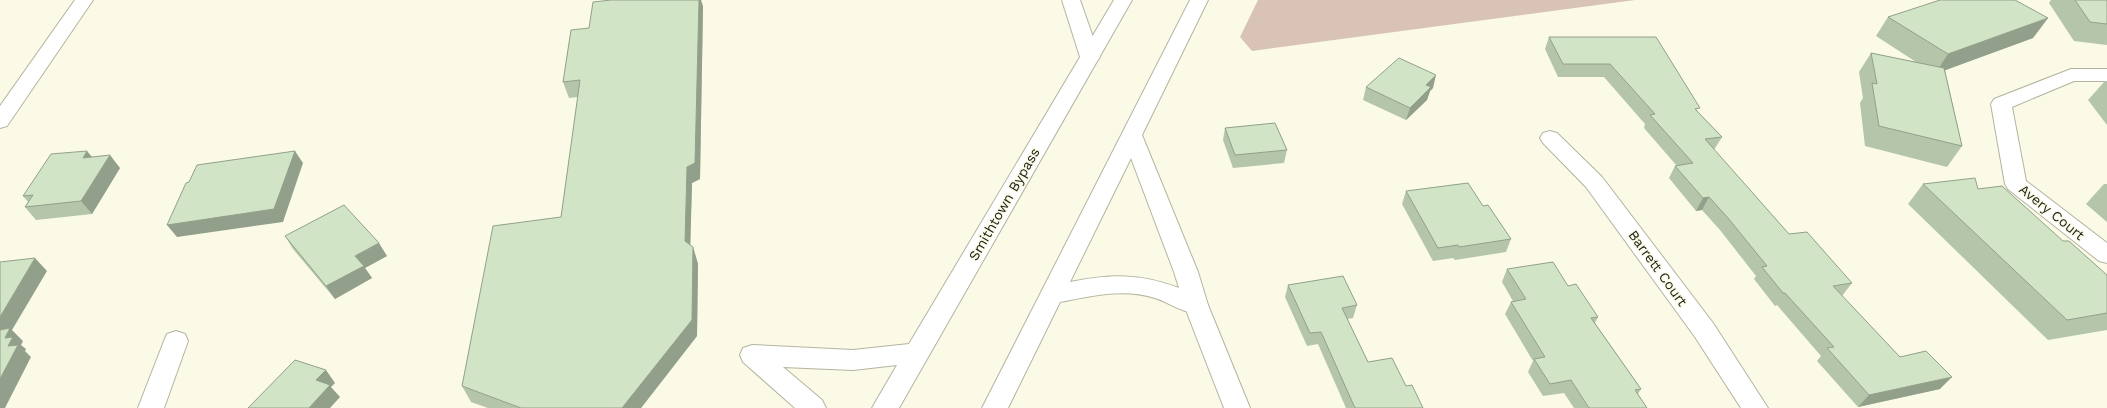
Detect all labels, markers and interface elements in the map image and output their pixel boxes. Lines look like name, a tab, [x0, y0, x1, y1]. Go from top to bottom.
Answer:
street label: Smithtown Bypass	[965, 145, 1043, 263]
street label: Avery Court	[2016, 181, 2088, 243]
street label: Barrett Court	[1625, 227, 1691, 309]

